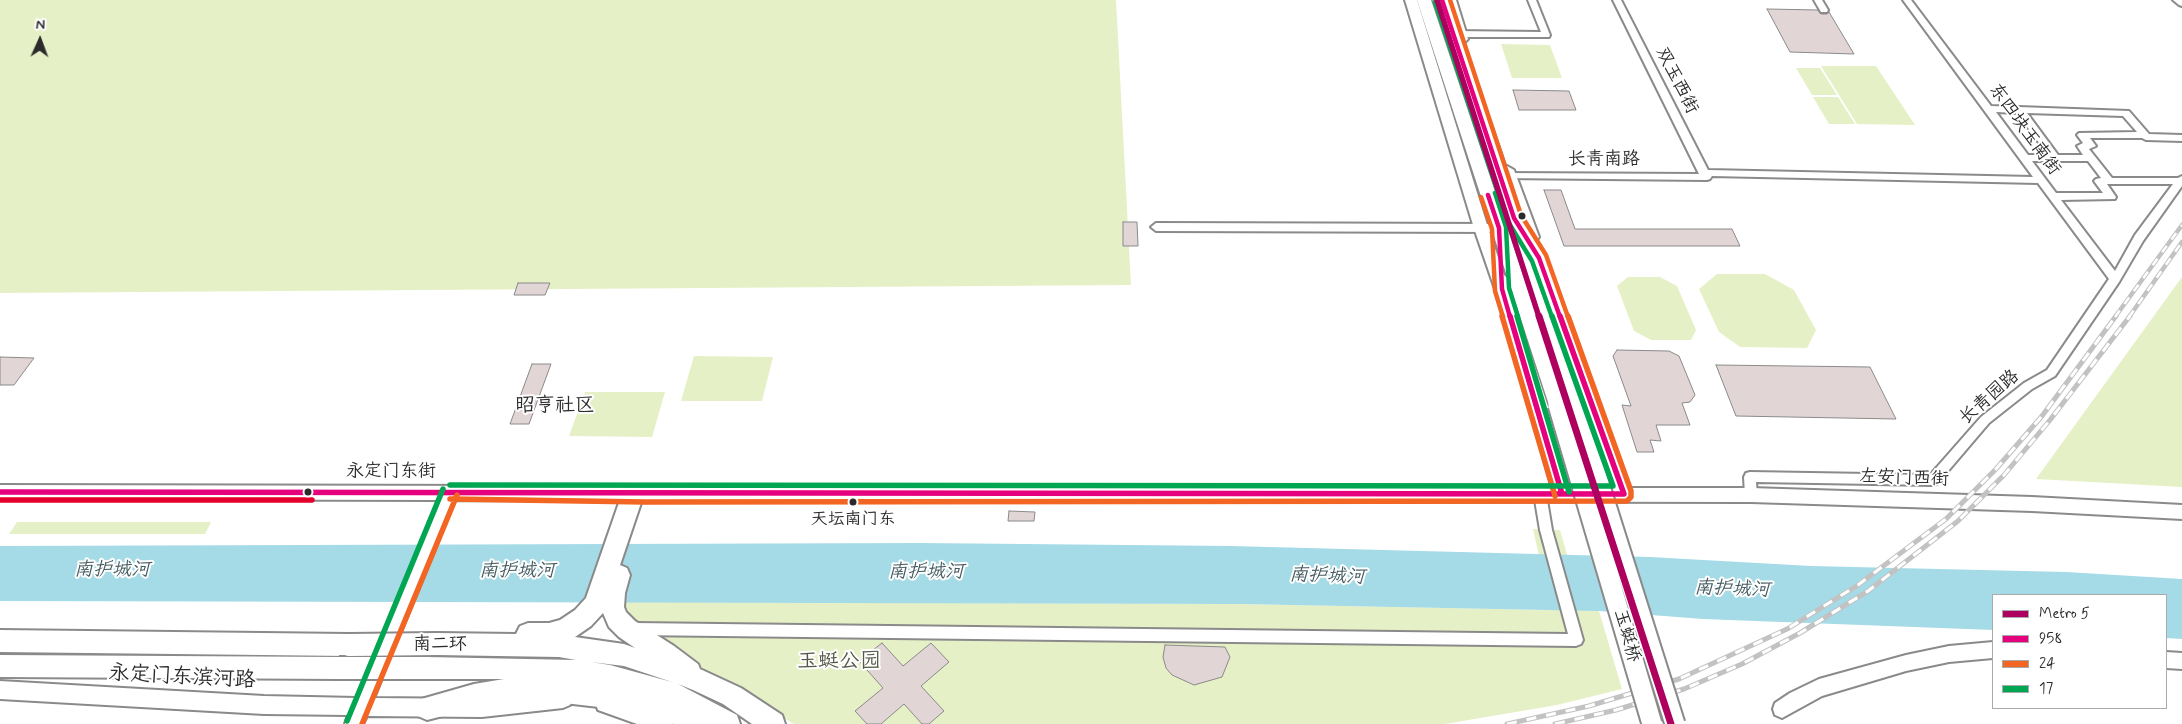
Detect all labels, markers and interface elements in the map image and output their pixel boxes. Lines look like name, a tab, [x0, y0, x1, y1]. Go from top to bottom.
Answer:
north arrow	[15, 15, 65, 65]
text: N	[36, 16, 45, 34]
street label: 双玉西街	[1650, 44, 1702, 118]
street label: 东四块玉南街	[1984, 80, 2064, 180]
street label: 长青南路	[1568, 149, 1640, 171]
unlabelled marker	[1517, 211, 1527, 221]
street label: 长青园路	[1956, 366, 2024, 430]
district label: 昭亨社区	[515, 395, 595, 419]
street label: 永定门东街	[346, 461, 436, 483]
street label: 左安门西街	[1859, 467, 1949, 491]
unlabelled marker	[303, 487, 313, 497]
marker: 天坛南门东	[848, 497, 858, 507]
place label: 天坛南门东	[811, 510, 895, 530]
water label: 南护城河	[74, 560, 150, 582]
water label: 南护城河	[479, 561, 555, 583]
water label: 南护城河	[888, 562, 964, 584]
water label: 南护城河	[1289, 564, 1365, 590]
water label: 南护城河	[1694, 577, 1770, 603]
legend	[1992, 594, 2167, 709]
text: Metro 5	[2039, 604, 2090, 624]
street label: 玉蜓桥	[1608, 607, 1644, 665]
text: 958	[2039, 629, 2062, 649]
street label: 南二环	[413, 634, 467, 656]
park label: 玉蜓公园	[797, 650, 881, 676]
text: 24	[2039, 654, 2055, 674]
street label: 永定门东滨河路	[108, 662, 256, 694]
text: 17	[2039, 679, 2053, 699]

